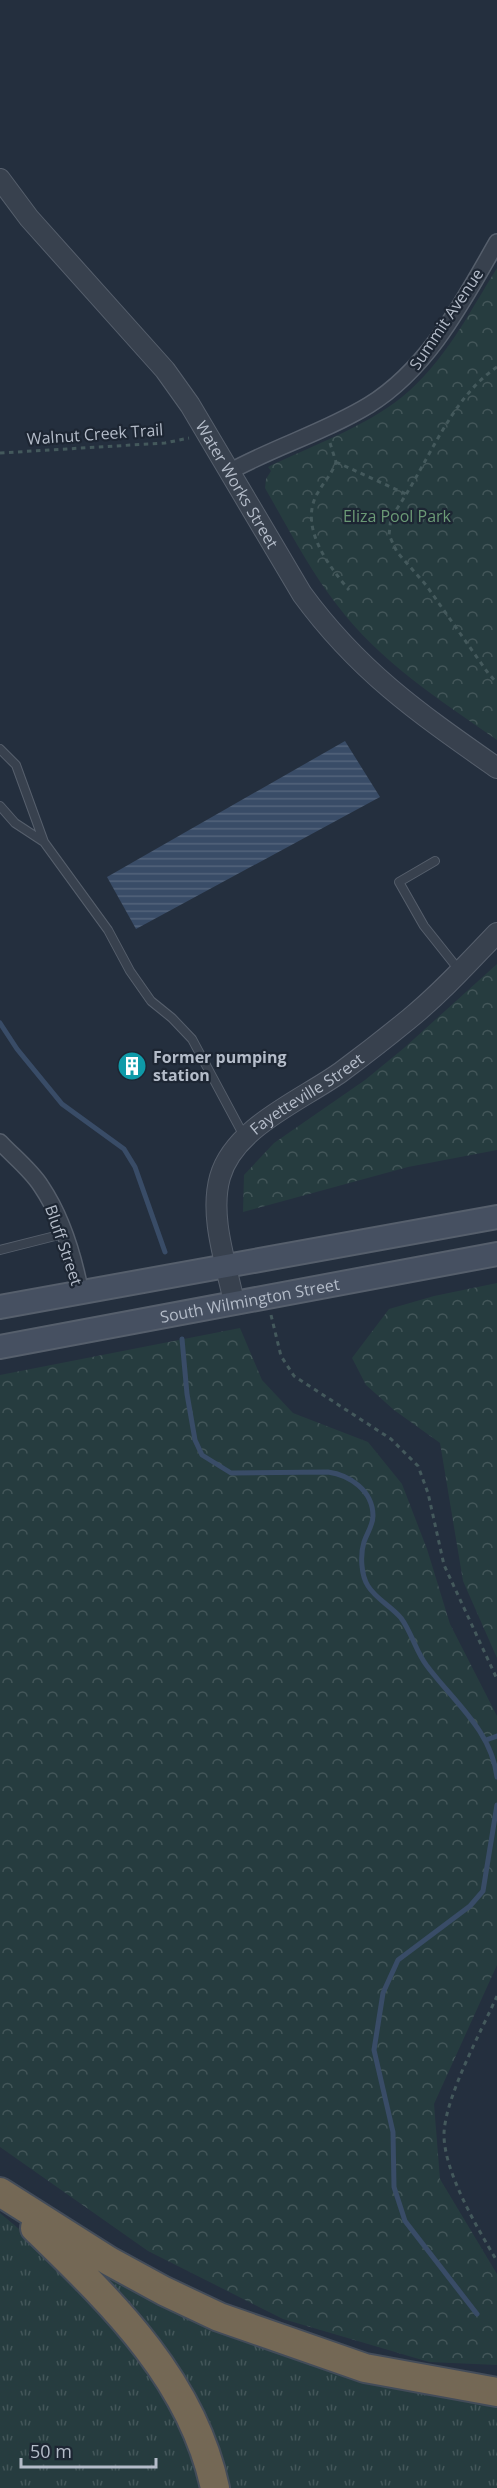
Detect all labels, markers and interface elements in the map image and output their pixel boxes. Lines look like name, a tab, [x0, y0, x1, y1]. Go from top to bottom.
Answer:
street label: Summit Avenue	[404, 264, 488, 374]
street label: Water Works Street	[191, 417, 284, 553]
street label: Walnut Creek Trail	[26, 418, 164, 450]
park label: Eliza Pool Park	[343, 505, 452, 527]
place label: Former pumping station	[153, 1046, 286, 1086]
street label: Fayetteville Street	[245, 1048, 368, 1140]
building icon: Former pumping station	[116, 1050, 148, 1082]
street label: Bluff Street	[40, 1202, 88, 1288]
street label: South Wilmington Street	[158, 1273, 341, 1328]
scale bar	[21, 2431, 156, 2469]
text: 50 m	[30, 2439, 72, 2463]

